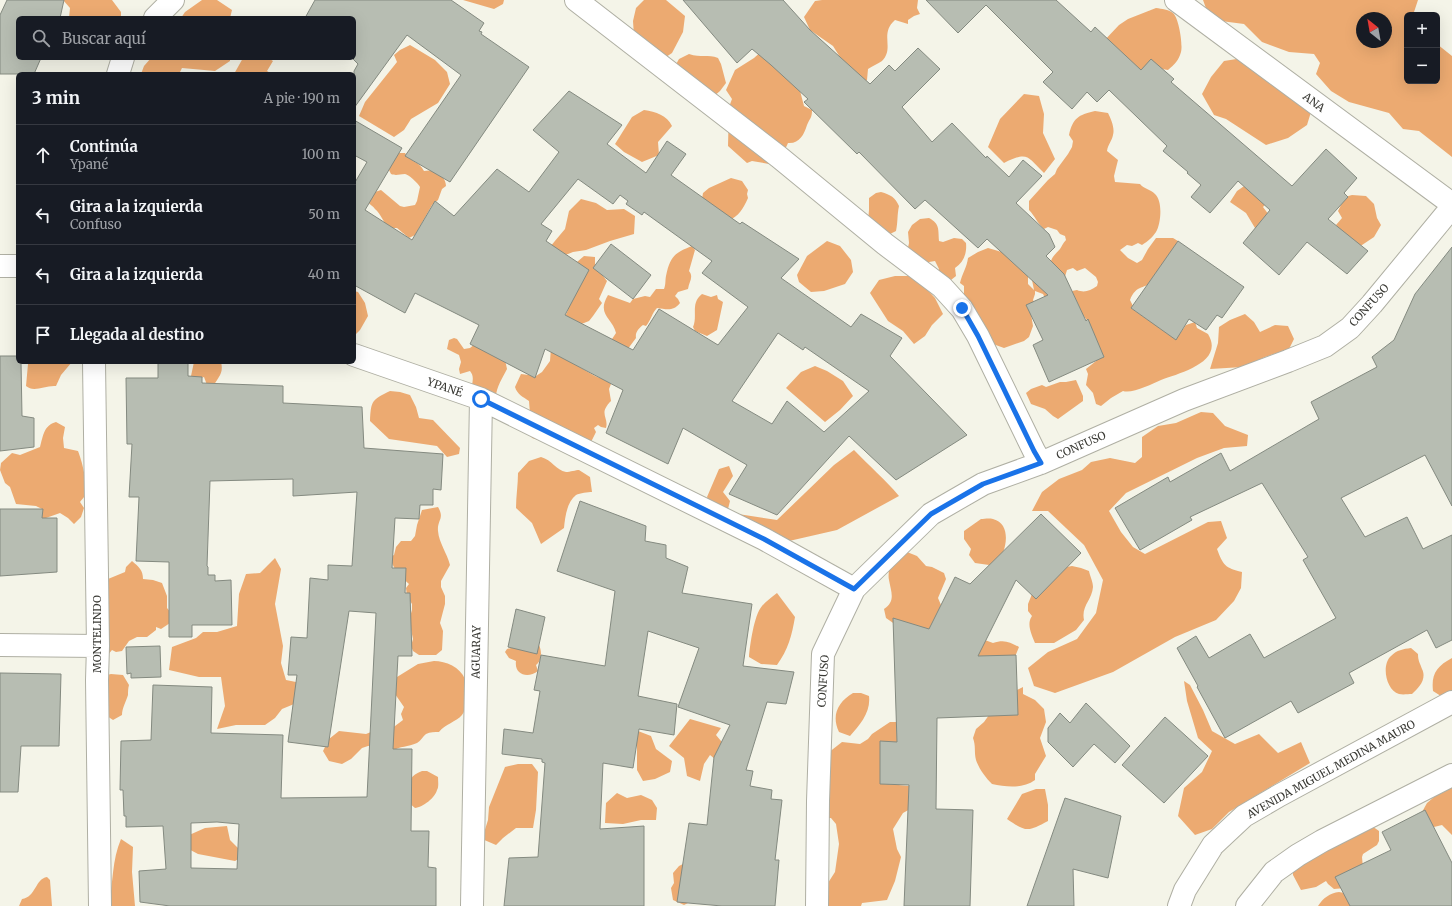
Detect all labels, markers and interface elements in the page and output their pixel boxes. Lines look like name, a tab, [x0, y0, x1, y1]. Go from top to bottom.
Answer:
north arrow	[1356, 12, 1392, 48]
map controls	[1404, 12, 1440, 84]
button: +	[1404, 12, 1440, 48]
search box	[16, 16, 356, 60]
icon: search	[30, 27, 52, 49]
text: Buscar aquí	[62, 29, 146, 48]
button: −	[1404, 48, 1440, 84]
text: 3 min	[32, 87, 80, 109]
street label: ANA	[1299, 89, 1328, 115]
text: A pie · 190 m	[264, 90, 340, 107]
text: Continúa	[70, 137, 138, 156]
icon: ahead	[32, 144, 54, 166]
text: 100 m	[302, 146, 340, 163]
text: Ypané	[70, 156, 108, 173]
text: Gira a la izquierda	[70, 197, 203, 216]
icon: left	[32, 204, 54, 226]
text: 50 m	[308, 206, 340, 223]
text: Confuso	[70, 216, 122, 233]
icon: left	[32, 264, 54, 286]
text: Gira a la izquierda	[70, 265, 203, 284]
text: 40 m	[308, 266, 340, 283]
street label: CONFUSO	[1346, 281, 1392, 329]
route end	[953, 299, 971, 317]
icon: arrive	[32, 324, 54, 346]
text: Llegada al destino	[70, 325, 204, 344]
street label: YPANÉ	[424, 374, 465, 400]
route start	[472, 390, 490, 408]
street label: CONFUSO	[1054, 428, 1108, 462]
street label: MONTELINDO	[90, 595, 104, 673]
street label: AGUARAY	[469, 624, 483, 680]
street label: CONFUSO	[814, 654, 832, 708]
street label: AVENIDA MIGUEL MEDINA MAURO	[1243, 717, 1418, 822]

